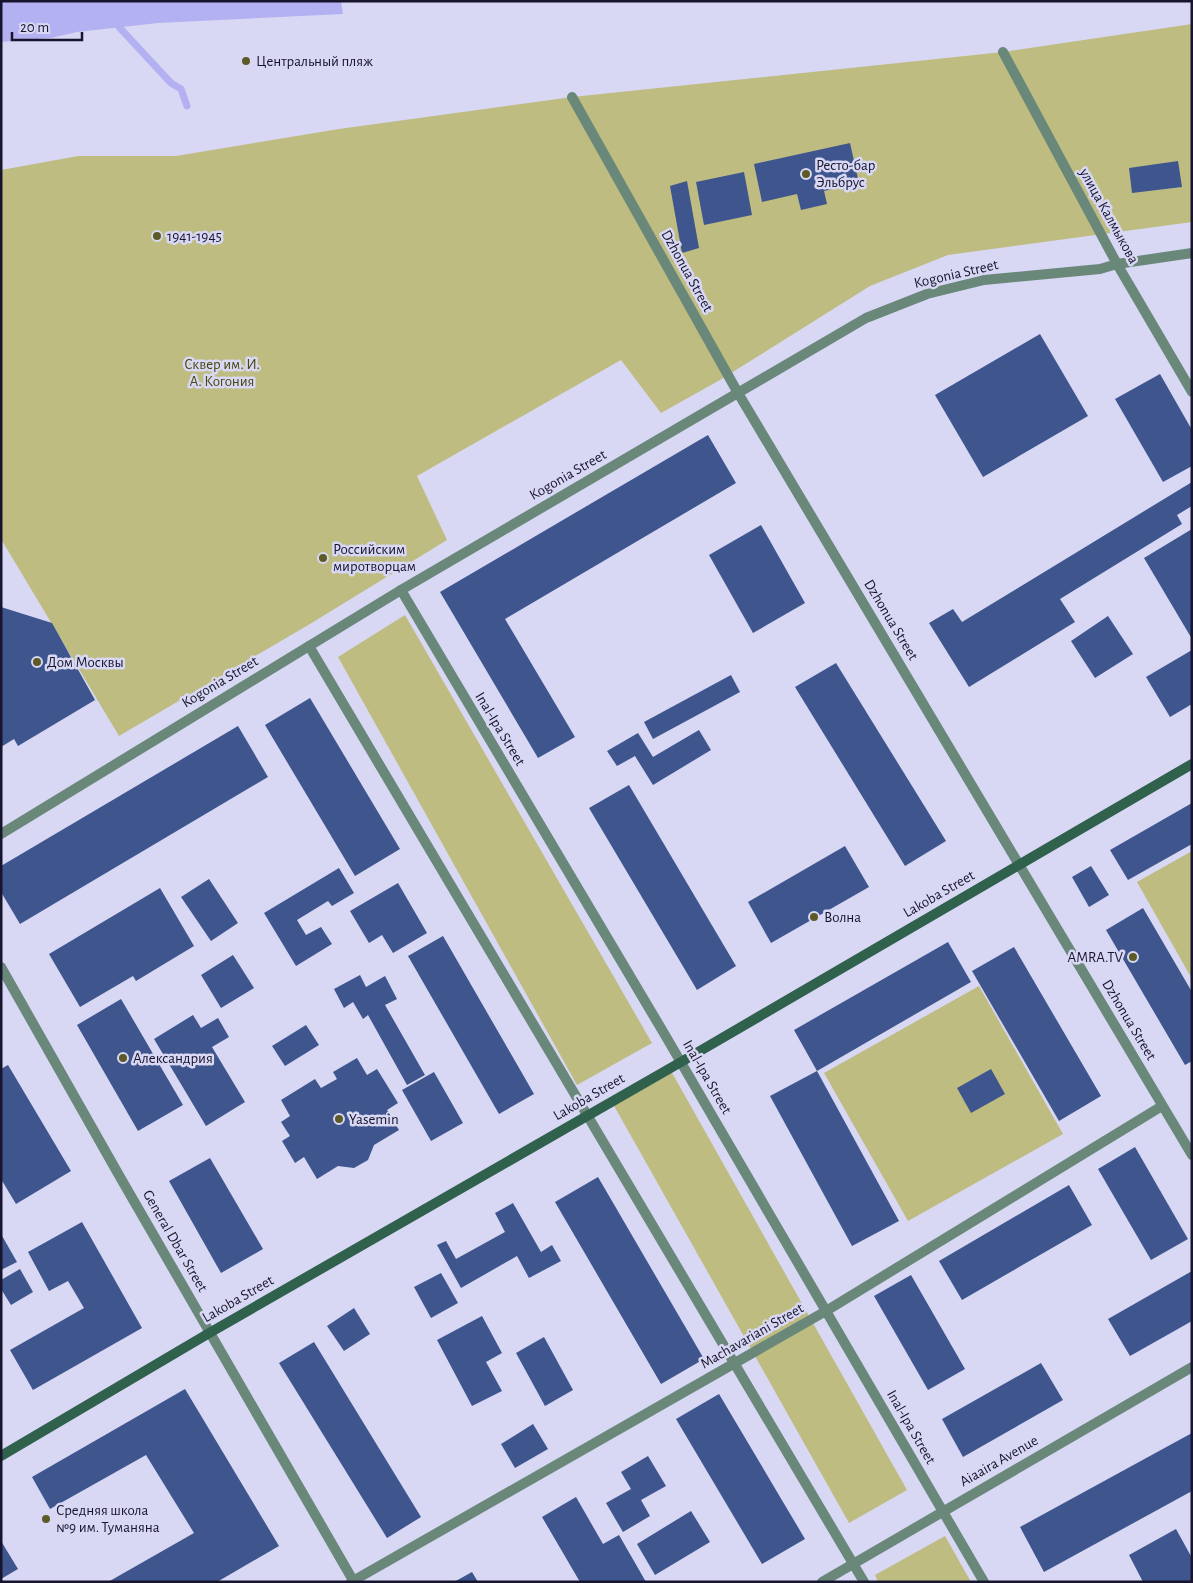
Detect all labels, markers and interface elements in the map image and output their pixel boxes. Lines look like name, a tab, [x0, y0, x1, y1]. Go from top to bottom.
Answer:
scale bar	[12, 10, 82, 42]
text: 20 m	[20, 20, 49, 35]
place label: Центральный пляж	[256, 54, 373, 69]
marker: Центральный пляж	[240, 55, 252, 67]
place label: Ресто-бар Эльбрус	[816, 158, 876, 190]
street label: улица Калмыкова	[1076, 165, 1141, 266]
marker: Ресто-бар Эльбрус	[800, 168, 812, 180]
street label: Dzhonua Street	[658, 228, 716, 315]
place label: 1941-1945	[167, 229, 222, 244]
marker: 1941-1945	[151, 230, 163, 242]
street label: Kogonia Street	[912, 257, 1000, 291]
park label: Сквер им. И. А. Когония	[184, 357, 260, 389]
street label: Kogonia Street	[527, 447, 609, 503]
place label: Российским миротворцам	[333, 542, 416, 574]
marker: Российским миротворцам	[317, 552, 329, 564]
street label: Dzhonua Street	[861, 577, 921, 663]
street label: Kogonia Street	[179, 653, 261, 711]
place label: Дом Москвы	[47, 655, 124, 670]
marker: Дом Москвы	[31, 656, 43, 668]
street label: Inal-Ipa Street	[472, 690, 528, 769]
street label: Lakoba Street	[901, 868, 977, 920]
place label: Волна	[824, 910, 861, 925]
marker: Волна	[808, 911, 820, 923]
place label: AMRA.TV	[1067, 950, 1124, 965]
marker: AMRA.TV	[1127, 951, 1139, 963]
street label: Dzhonua Street	[1099, 977, 1159, 1063]
street label: Inal-Ipa Street	[680, 1037, 734, 1117]
place label: Александрия	[133, 1051, 213, 1066]
marker: Александрия	[117, 1052, 129, 1064]
street label: Lakoba Street	[551, 1071, 627, 1123]
place label: Yasemin	[349, 1112, 399, 1127]
marker: Yasemin	[333, 1113, 345, 1125]
street label: General Dbar Street	[140, 1188, 210, 1295]
street label: Lakoba Street	[200, 1273, 276, 1325]
street label: Machavariani Street	[698, 1300, 806, 1372]
street label: Inal-Ipa Street	[884, 1387, 938, 1467]
street label: Aiaaira Avenue	[957, 1433, 1041, 1489]
place label: Средняя школа №9 им. Туманяна	[56, 1503, 160, 1535]
marker: Средняя школа №9 им. Туманяна	[40, 1513, 52, 1525]

